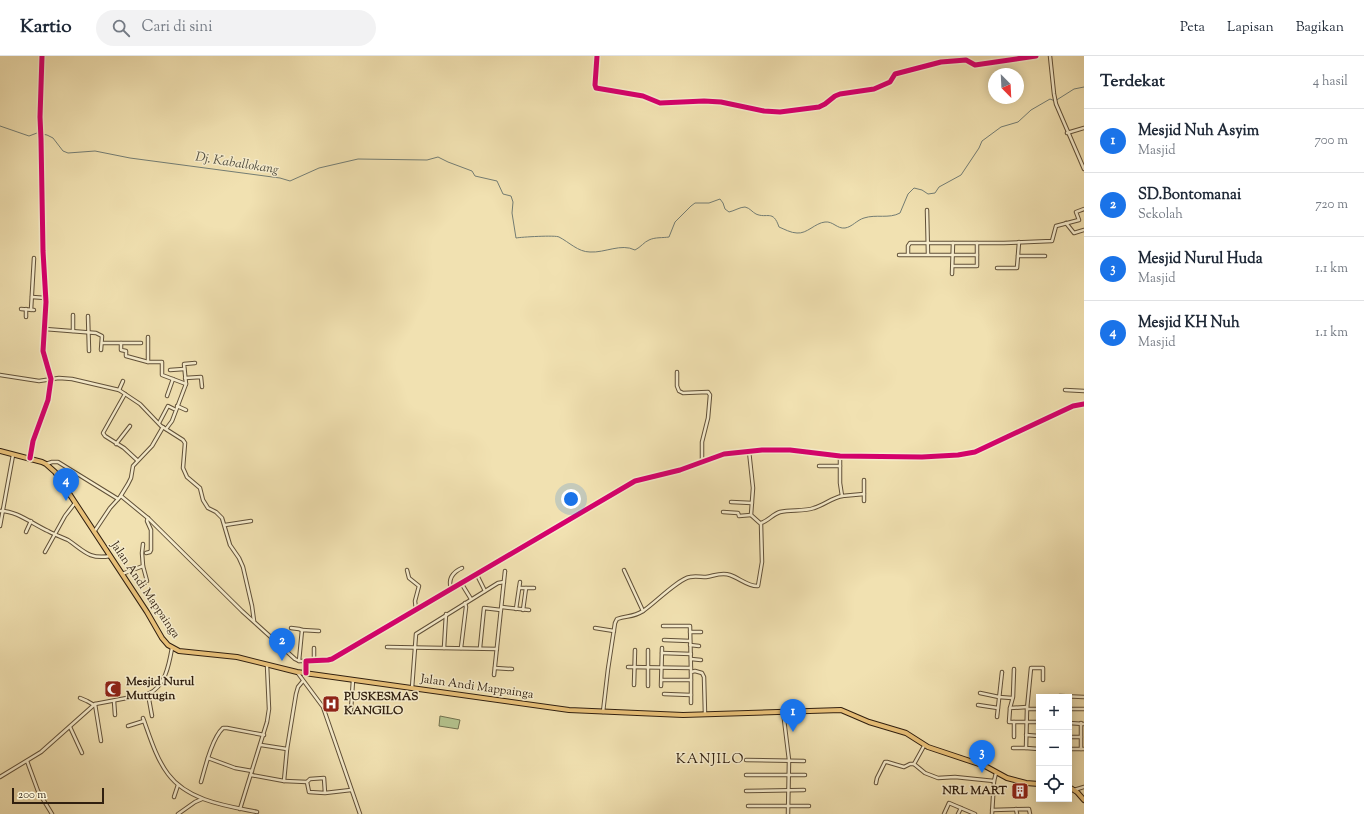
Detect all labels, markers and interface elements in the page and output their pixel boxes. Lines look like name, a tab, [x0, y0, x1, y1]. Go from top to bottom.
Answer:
search box	[96, 10, 376, 46]
text: Kartio	[20, 14, 72, 41]
icon: search	[110, 17, 132, 39]
text: Cari di sini	[142, 17, 212, 38]
text: Peta	[1180, 18, 1205, 38]
text: Lapisan	[1227, 18, 1274, 38]
text: Bagikan	[1296, 18, 1344, 38]
north arrow	[988, 68, 1024, 104]
text: Terdekat	[1100, 70, 1165, 94]
text: 4 hasil	[1313, 73, 1348, 91]
text: Mesjid Nuh Asyim	[1138, 121, 1259, 142]
text: 1	[1111, 132, 1115, 150]
text: 700 m	[1314, 132, 1348, 150]
text: Masjid	[1138, 142, 1176, 160]
water label: Dj. Kaballokang	[194, 149, 280, 180]
text: SD.Bontomanai	[1138, 185, 1241, 206]
text: 2	[1110, 196, 1116, 214]
text: 720 m	[1315, 196, 1348, 214]
text: Sekolah	[1138, 206, 1183, 224]
text: Mesjid Nurul Huda	[1138, 249, 1263, 270]
text: 3	[1110, 260, 1116, 278]
text: 1.1 km	[1315, 260, 1348, 278]
text: Masjid	[1138, 270, 1176, 288]
text: Mesjid KH Nuh	[1138, 313, 1240, 334]
text: 4	[1110, 324, 1116, 342]
text: 1.1 km	[1315, 324, 1348, 342]
text: Masjid	[1138, 334, 1176, 352]
pin: 4	[53, 468, 79, 501]
your location	[561, 489, 581, 509]
street label: Jalan Andi Mappainga	[105, 537, 185, 643]
pin: 2	[269, 628, 295, 661]
street label: Jalan Andi Mappainga	[418, 670, 535, 704]
place label: Mesjid Nurul Muttugin	[125, 673, 195, 705]
mosque icon: Mesjid Nurul Muttugin	[103, 679, 123, 699]
place label: PUSKESMAS KANGILO	[343, 688, 418, 720]
hospital icon: PUSKESMAS KANGILO	[321, 694, 341, 714]
map controls	[1036, 694, 1072, 802]
button: +	[1036, 694, 1072, 730]
pin: 1	[780, 699, 806, 732]
button: −	[1036, 730, 1072, 766]
pin: 3	[969, 740, 995, 773]
district label: KANJILO	[676, 750, 744, 770]
button: locate	[1036, 766, 1072, 802]
building icon: NRL MART	[1010, 781, 1030, 801]
place label: NRL MART	[941, 782, 1008, 800]
scale bar	[12, 786, 104, 805]
text: 200 m	[18, 787, 46, 803]

